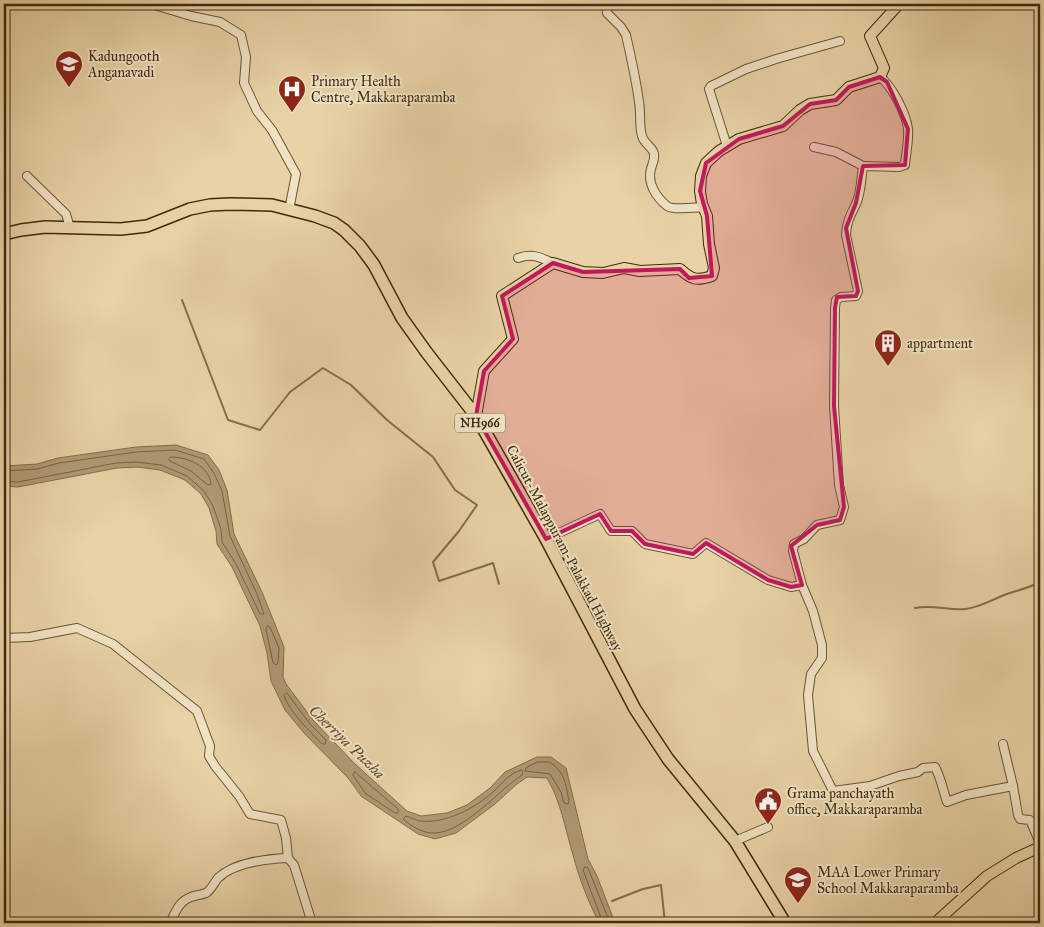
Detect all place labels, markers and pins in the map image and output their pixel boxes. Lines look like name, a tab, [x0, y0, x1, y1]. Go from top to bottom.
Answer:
place label: Kadungooth Anganavadi	[87, 48, 160, 81]
school or university icon: Kadungooth Anganavadi	[54, 49, 84, 88]
place label: Primary Health Centre, Makkaraparamba	[311, 73, 455, 106]
hospital icon: Primary Health Centre, Makkaraparamba	[277, 74, 307, 113]
building icon: appartment	[873, 328, 903, 367]
place label: appartment	[907, 335, 973, 352]
place label: Grama panchayath office, Makkaraparamba	[787, 785, 923, 818]
public building icon: Grama panchayath office, Makkaraparamba	[753, 786, 783, 825]
place label: MAA Lower Primary School Makkaraparamba	[817, 864, 959, 897]
school or university icon: MAA Lower Primary School Makkaraparamba	[783, 865, 813, 904]

